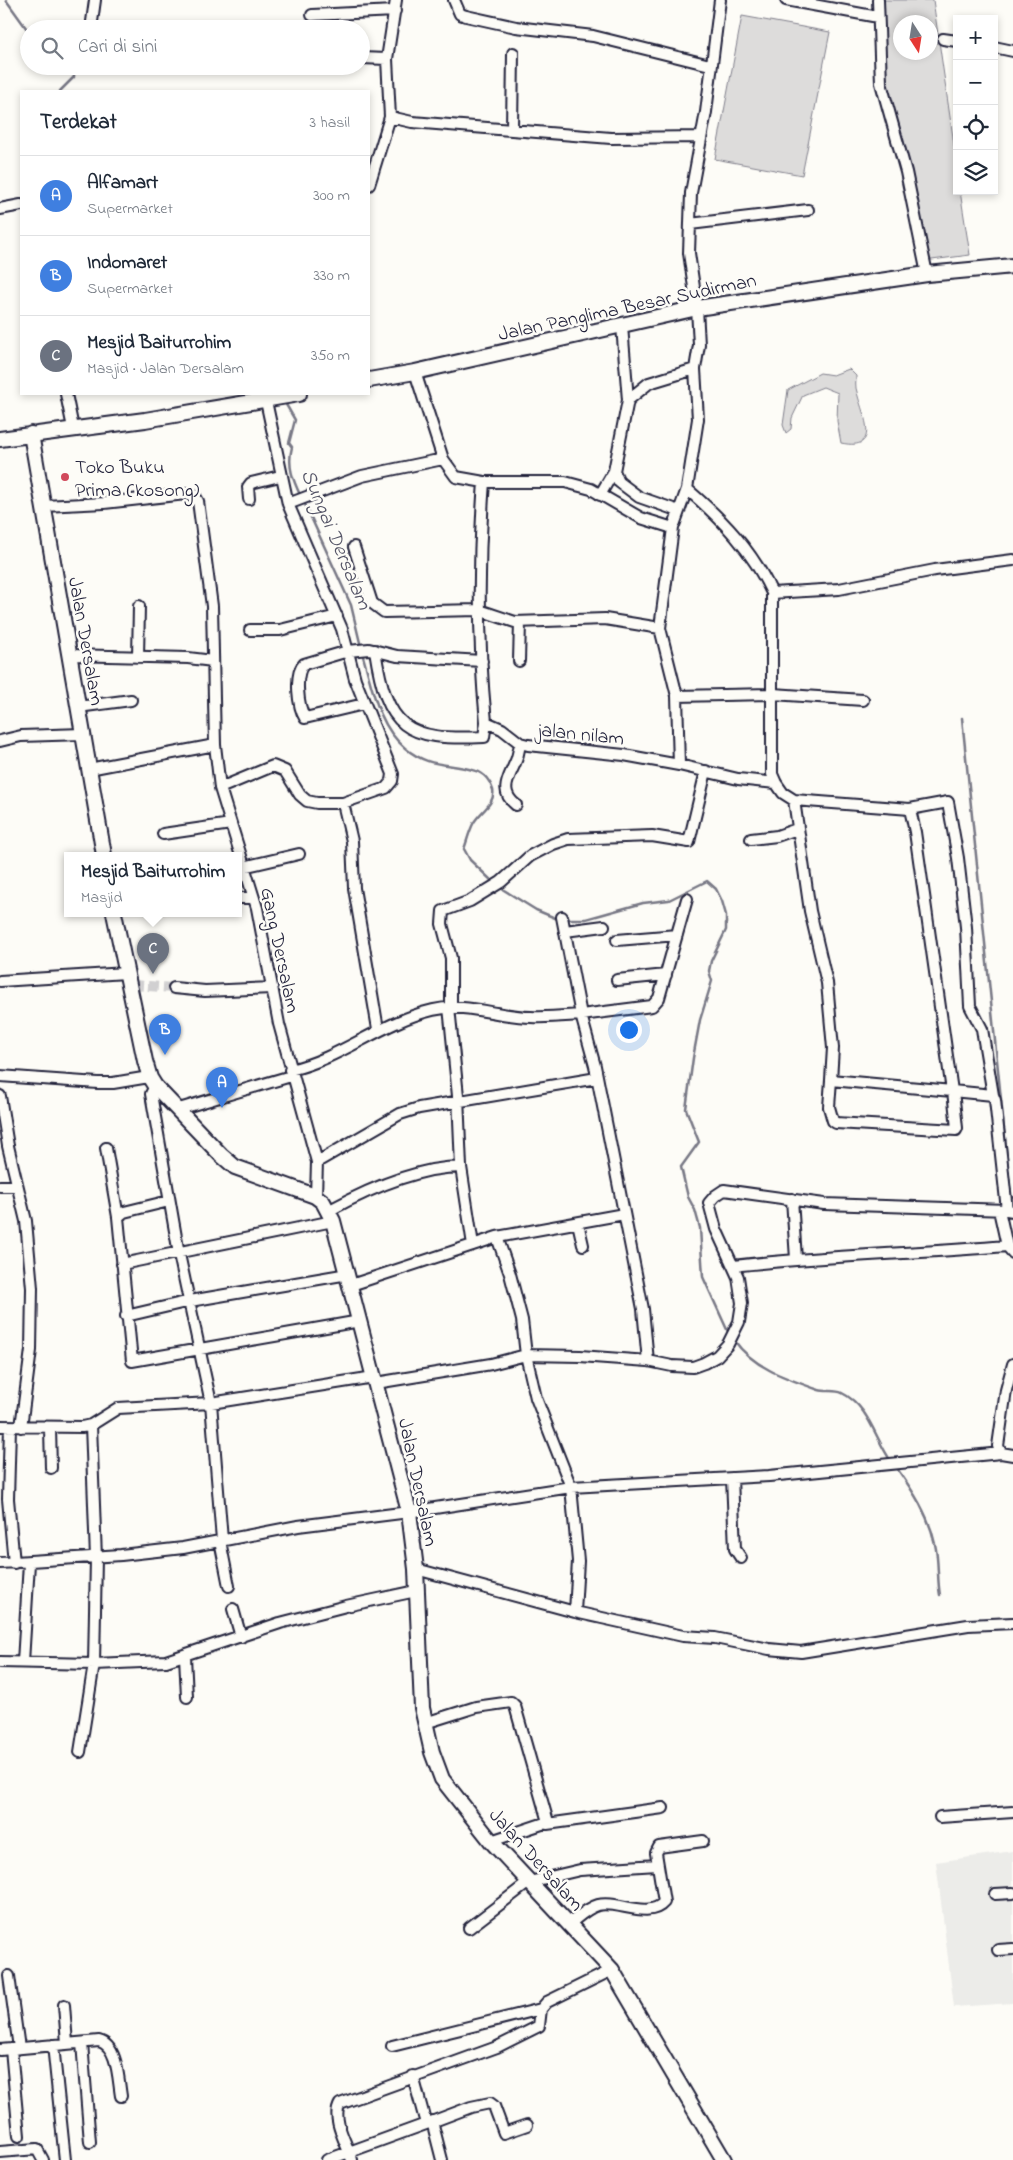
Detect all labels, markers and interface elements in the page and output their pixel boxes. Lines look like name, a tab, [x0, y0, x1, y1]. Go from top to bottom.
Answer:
north arrow	[893, 15, 938, 60]
map controls	[953, 15, 998, 195]
button: +	[953, 15, 998, 60]
search box	[20, 20, 370, 75]
icon: search	[38, 34, 66, 62]
text: Cari di sini	[78, 34, 157, 61]
button: −	[953, 60, 998, 105]
button: locate	[953, 105, 998, 150]
text: Terdekat	[40, 108, 117, 138]
text: 3 hasil	[309, 111, 350, 135]
button: layers	[953, 150, 998, 195]
text: Alfamart	[87, 170, 158, 197]
text: A	[51, 184, 61, 208]
text: 300 m	[313, 184, 350, 208]
text: Supermarket	[87, 197, 173, 221]
text: Indomaret	[87, 250, 167, 277]
text: B	[51, 264, 61, 288]
text: 330 m	[313, 264, 350, 288]
street label: Jalan Panglima Besar Sudirman	[496, 267, 760, 351]
text: Supermarket	[87, 277, 173, 301]
text: Mesjid Baiturrohim	[87, 330, 231, 357]
text: C	[52, 344, 60, 368]
text: 350 m	[311, 344, 350, 368]
text: Masjid · Jalan Dersalam	[87, 357, 244, 381]
place label: Toko Buku Prima (kosong)	[75, 454, 200, 507]
water label: Sungai Dersalam	[291, 465, 379, 616]
marker: Toko Buku Prima (kosong)	[59, 471, 71, 483]
street label: Jalan Dersalam	[59, 575, 110, 708]
street label: jalan nilam	[533, 716, 626, 754]
popup	[64, 852, 242, 917]
text: Mesjid Baiturrohim	[81, 859, 225, 886]
street label: Gang Dersalam	[250, 885, 306, 1016]
text: Masjid	[81, 886, 122, 910]
pin: C	[137, 933, 169, 974]
pin: B	[149, 1014, 181, 1055]
your location	[616, 1017, 642, 1043]
pin: A	[206, 1067, 238, 1108]
street label: Jalan Dersalam	[389, 1416, 444, 1549]
street label: Jalan Dersalam	[481, 1803, 589, 1919]

